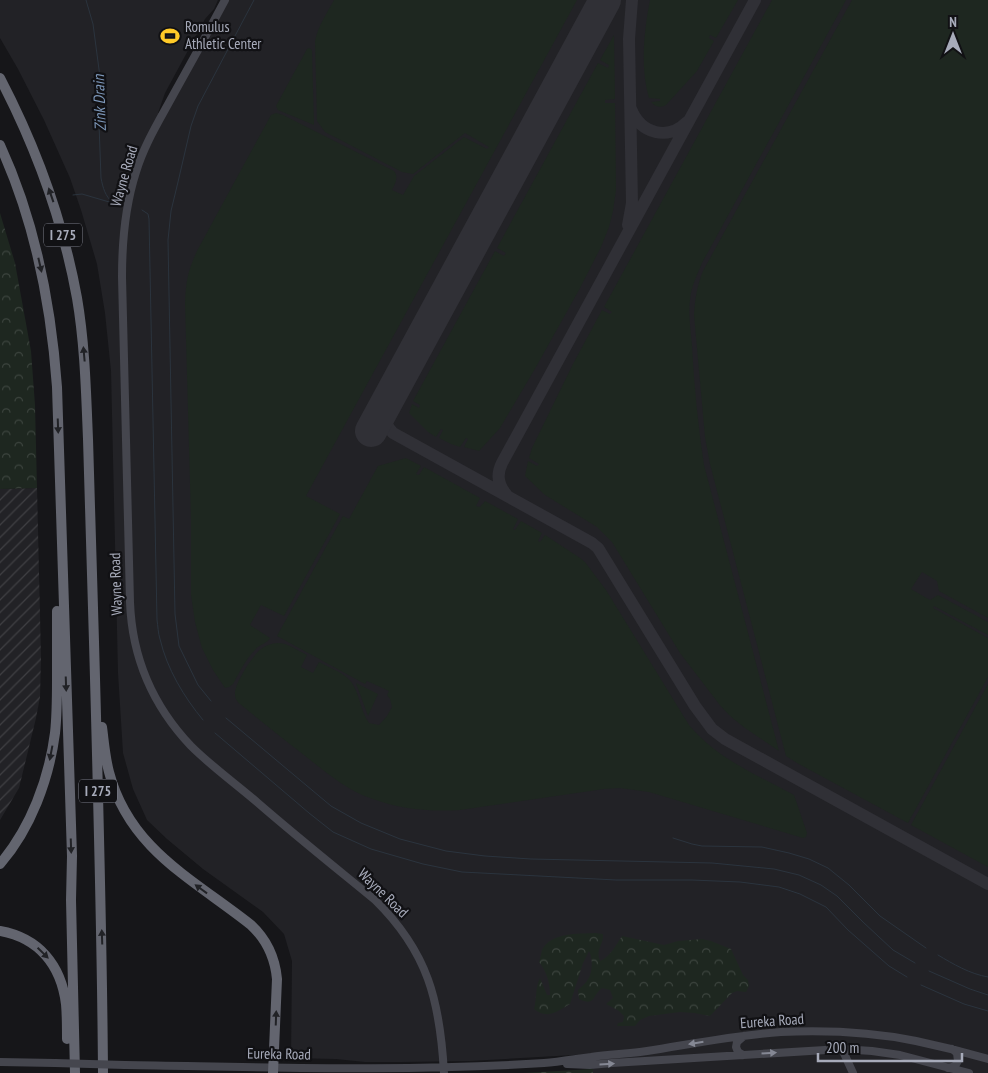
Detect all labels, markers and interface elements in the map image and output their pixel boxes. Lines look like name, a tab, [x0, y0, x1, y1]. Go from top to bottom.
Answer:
north arrow	[928, 10, 978, 60]
text: N	[949, 13, 957, 31]
place label: Romulus Athletic Center	[185, 17, 262, 53]
sports icon: Romulus Athletic Center	[159, 25, 181, 47]
water label: Zink Drain	[88, 73, 110, 132]
street label: Wayne Road	[106, 143, 141, 209]
one-way arrow	[46, 187, 54, 202]
road number: I 275	[44, 224, 82, 246]
one-way arrow	[36, 257, 44, 272]
one-way arrow	[80, 346, 88, 362]
one-way arrow	[55, 418, 63, 434]
street label: Wayne Road	[105, 552, 126, 616]
one-way arrow	[62, 676, 70, 692]
one-way arrow	[47, 745, 55, 761]
road number: I 275	[79, 779, 117, 802]
one-way arrow	[68, 838, 76, 854]
street label: Wayne Road	[354, 864, 413, 921]
one-way arrow	[195, 883, 208, 894]
one-way arrow	[98, 929, 106, 945]
one-way arrow	[36, 947, 48, 959]
street label: Eureka Road	[739, 1009, 804, 1032]
one-way arrow	[272, 1010, 280, 1026]
scale bar	[818, 1030, 962, 1062]
text: 200 m	[826, 1038, 859, 1057]
one-way arrow	[687, 1040, 703, 1048]
street label: Eureka Road	[247, 1043, 311, 1064]
one-way arrow	[761, 1049, 777, 1057]
one-way arrow	[599, 1059, 615, 1067]

